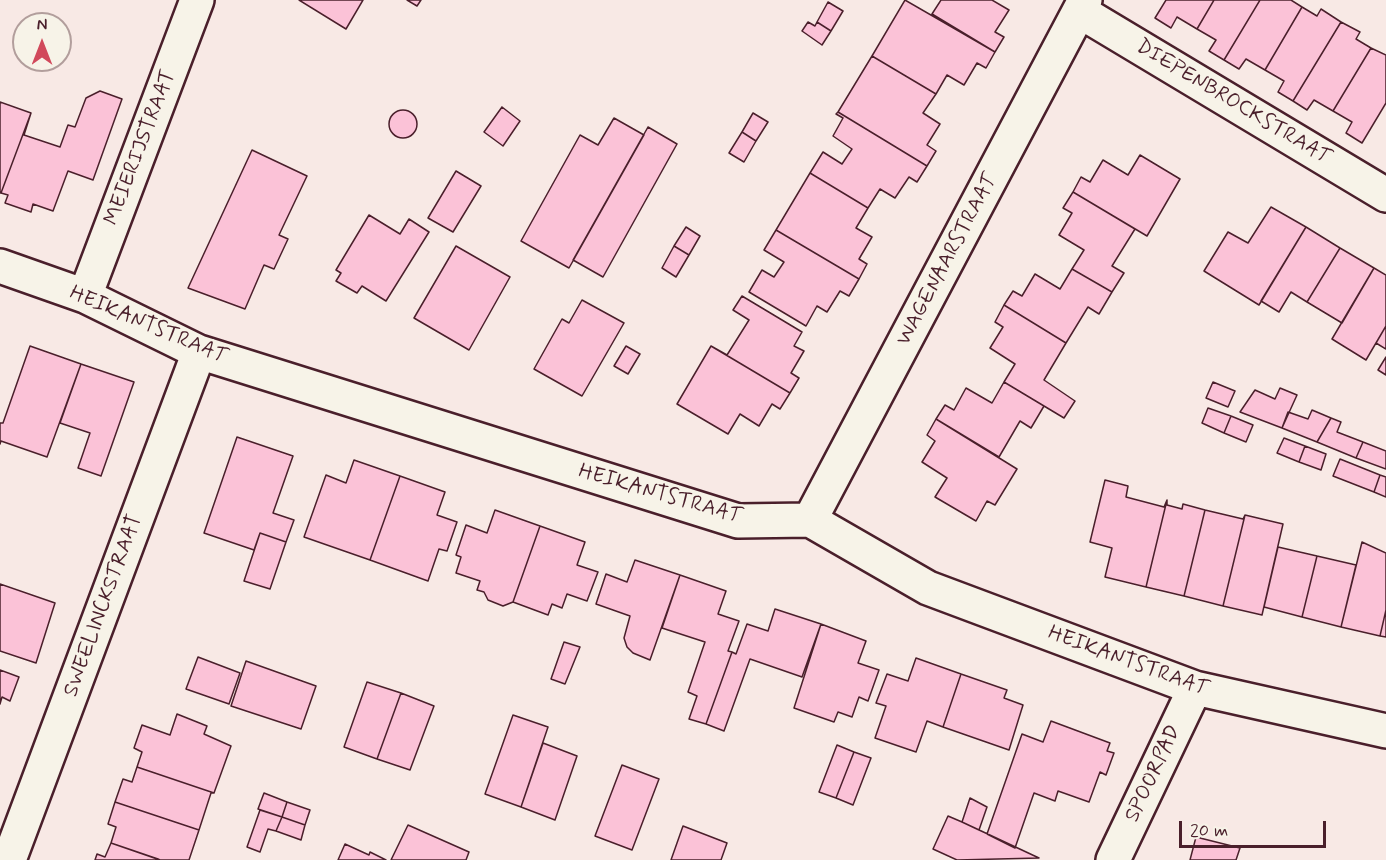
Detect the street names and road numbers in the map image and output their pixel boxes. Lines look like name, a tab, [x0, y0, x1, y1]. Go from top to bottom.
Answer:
street label: DIEPENBROCKSTRAAT	[1131, 35, 1335, 171]
street label: MEIERIJSTRAAT	[100, 67, 182, 229]
street label: WAGENAARSTRAAT	[892, 170, 1004, 350]
street label: HEIKANTSTRAAT	[65, 281, 231, 371]
street label: HEIKANTSTRAAT	[575, 460, 745, 530]
street label: SWEELINCKSTRAAT	[59, 512, 149, 700]
street label: HEIKANTSTRAAT	[1044, 621, 1212, 703]
street label: SPOORPAD	[1121, 721, 1187, 827]

